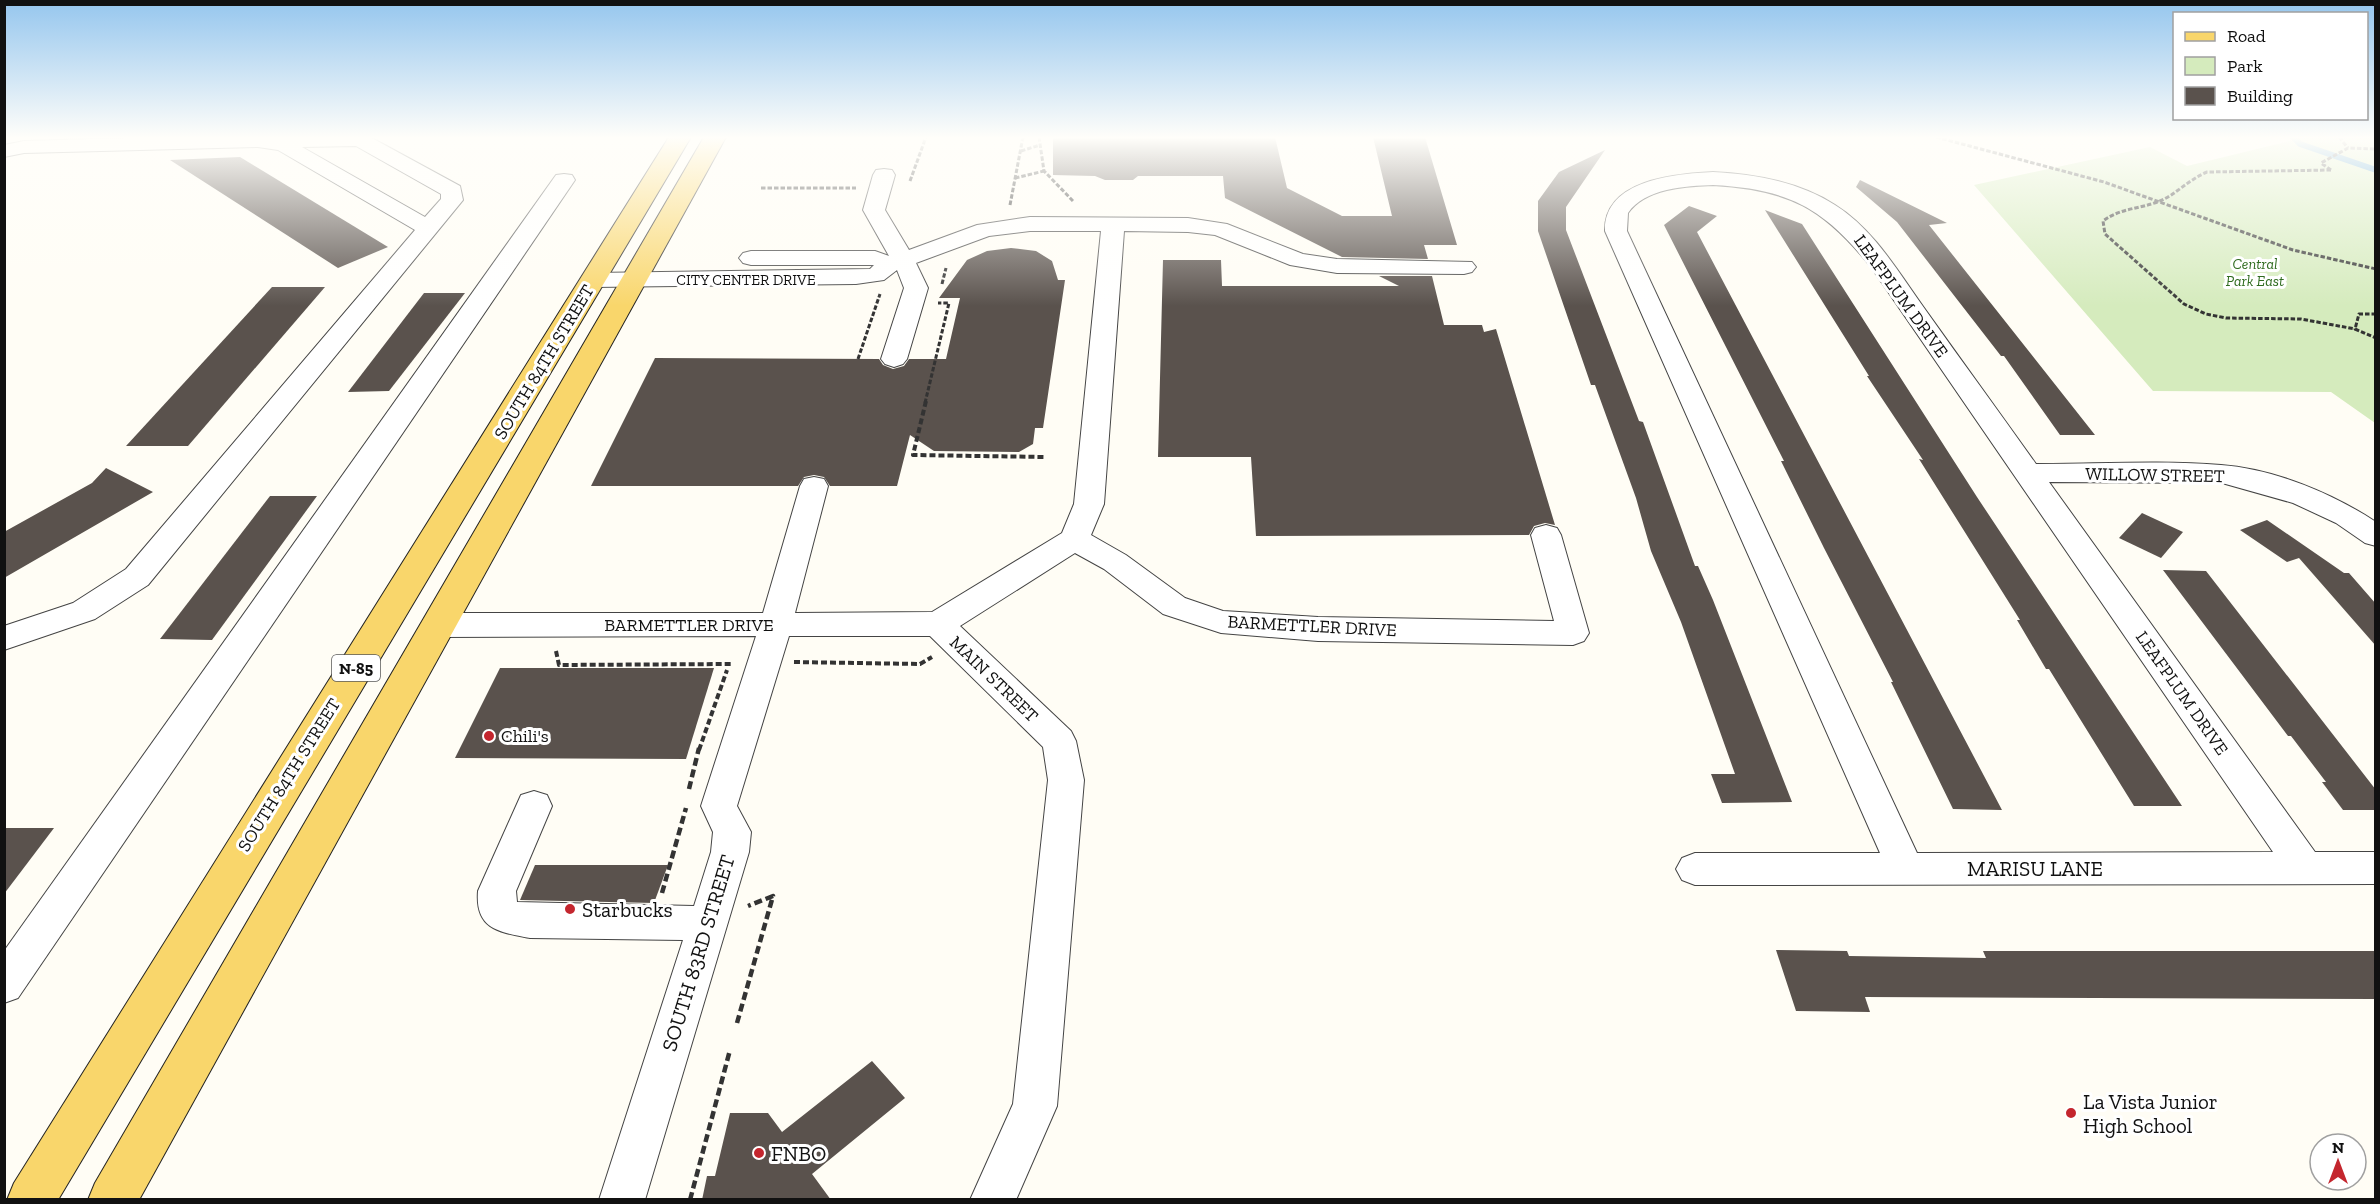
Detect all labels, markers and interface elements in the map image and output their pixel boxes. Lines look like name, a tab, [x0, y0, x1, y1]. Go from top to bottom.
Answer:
legend	[2173, 12, 2368, 120]
text: Road	[2227, 25, 2266, 47]
text: Park	[2227, 55, 2263, 77]
text: Building	[2227, 85, 2293, 107]
street label: LEAFPLUM DRIVE	[1849, 230, 1953, 362]
park label: Central Park East	[2226, 255, 2284, 290]
street label: CITY CENTER DRIVE	[676, 271, 816, 289]
street label: SOUTH 84TH STREET	[489, 281, 599, 443]
street label: WILLOW STREET	[2085, 463, 2225, 487]
street label: BARMETTLER DRIVE	[1227, 611, 1397, 641]
street label: BARMETTLER DRIVE	[604, 614, 774, 636]
street label: LEAFPLUM DRIVE	[2131, 627, 2233, 759]
street label: MAIN STREET	[945, 631, 1043, 727]
road number: N-85	[332, 655, 380, 681]
street label: SOUTH 84TH STREET	[233, 694, 345, 856]
place label: Chili's	[501, 725, 549, 747]
marker: Chili's	[482, 729, 496, 743]
street label: SOUTH 83RD STREET	[656, 852, 740, 1054]
street label: MARISU LANE	[1967, 856, 2103, 881]
place label: Starbucks	[582, 897, 673, 922]
marker: Starbucks	[563, 902, 577, 916]
place label: La Vista Junior High School	[2083, 1089, 2218, 1138]
marker: La Vista Junior High School	[2064, 1106, 2078, 1120]
north arrow	[2308, 1132, 2368, 1192]
text: N	[2332, 1138, 2344, 1157]
place label: FNBO	[771, 1141, 826, 1166]
marker: FNBO	[752, 1146, 766, 1160]

